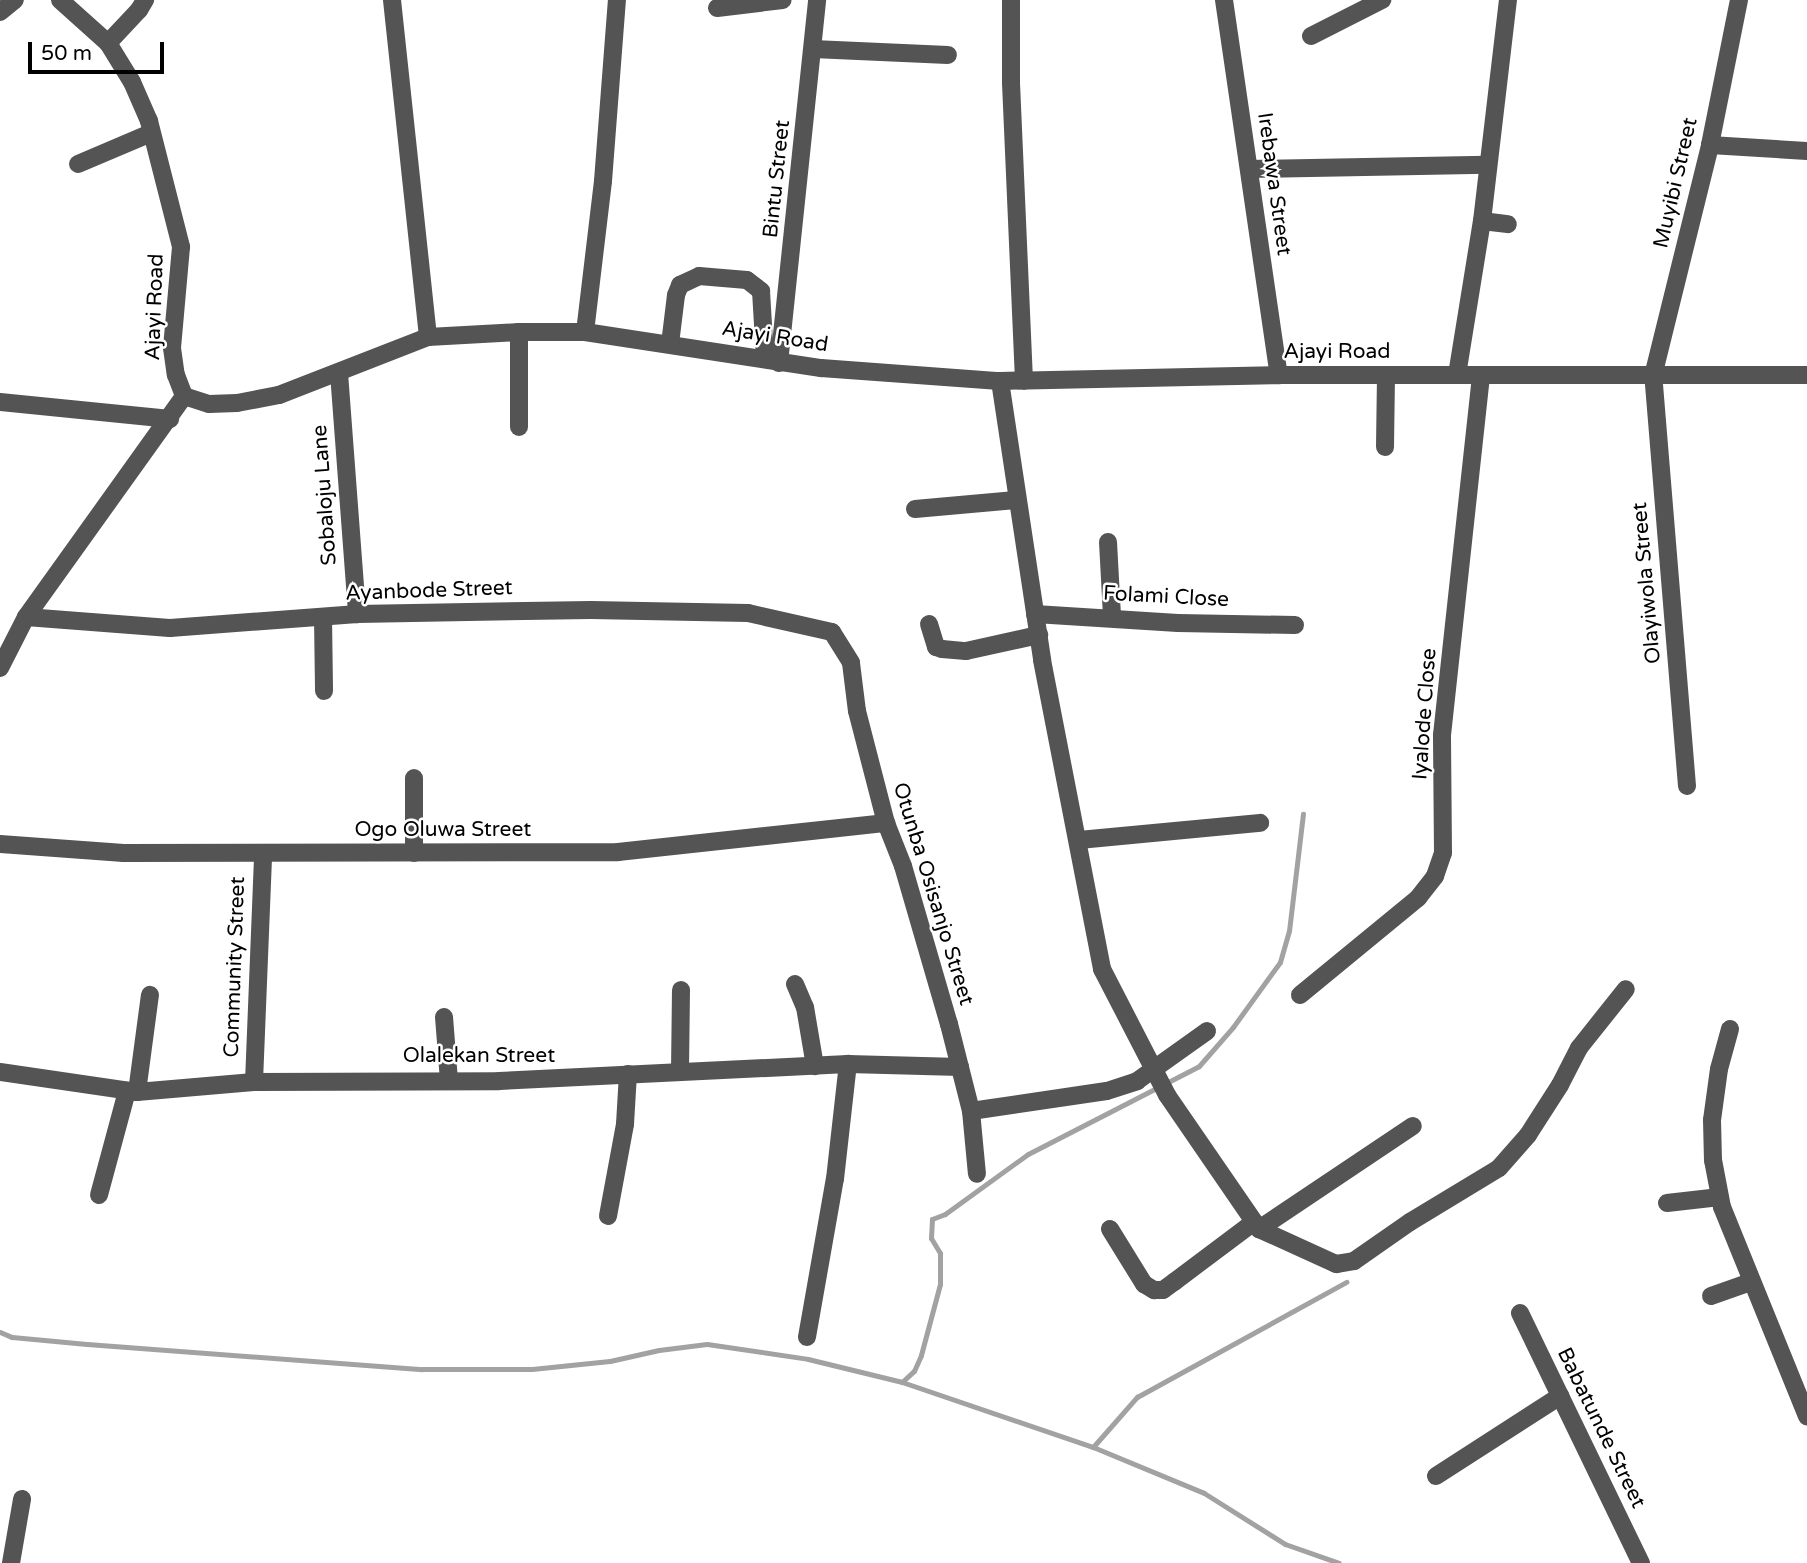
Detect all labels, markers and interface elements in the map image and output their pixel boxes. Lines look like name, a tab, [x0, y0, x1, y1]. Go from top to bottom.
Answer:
scale bar	[32, 28, 168, 72]
text: 50 m	[41, 41, 92, 66]
street label: Irebawa Street	[1251, 111, 1297, 257]
street label: Muyibi Street	[1649, 115, 1703, 251]
street label: Bintu Street	[758, 119, 796, 239]
street label: Ajayi Road	[141, 253, 169, 361]
street label: Ajayi Road	[720, 316, 830, 358]
street label: Ajayi Road	[1283, 339, 1391, 365]
street label: Sobaloju Lane	[308, 424, 342, 566]
street label: Olayiwola Street	[1627, 501, 1667, 665]
street label: Ayanbode Street	[345, 575, 513, 607]
street label: Folami Close	[1102, 581, 1230, 613]
street label: Iyalode Close	[1408, 647, 1442, 781]
street label: Otunba Osisanjo Street	[887, 780, 979, 1008]
street label: Ogo Oluwa Street	[355, 817, 531, 843]
street label: Community Street	[219, 876, 251, 1058]
street label: Olalekan Street	[403, 1043, 555, 1069]
street label: Babatunde Street	[1551, 1344, 1651, 1512]

